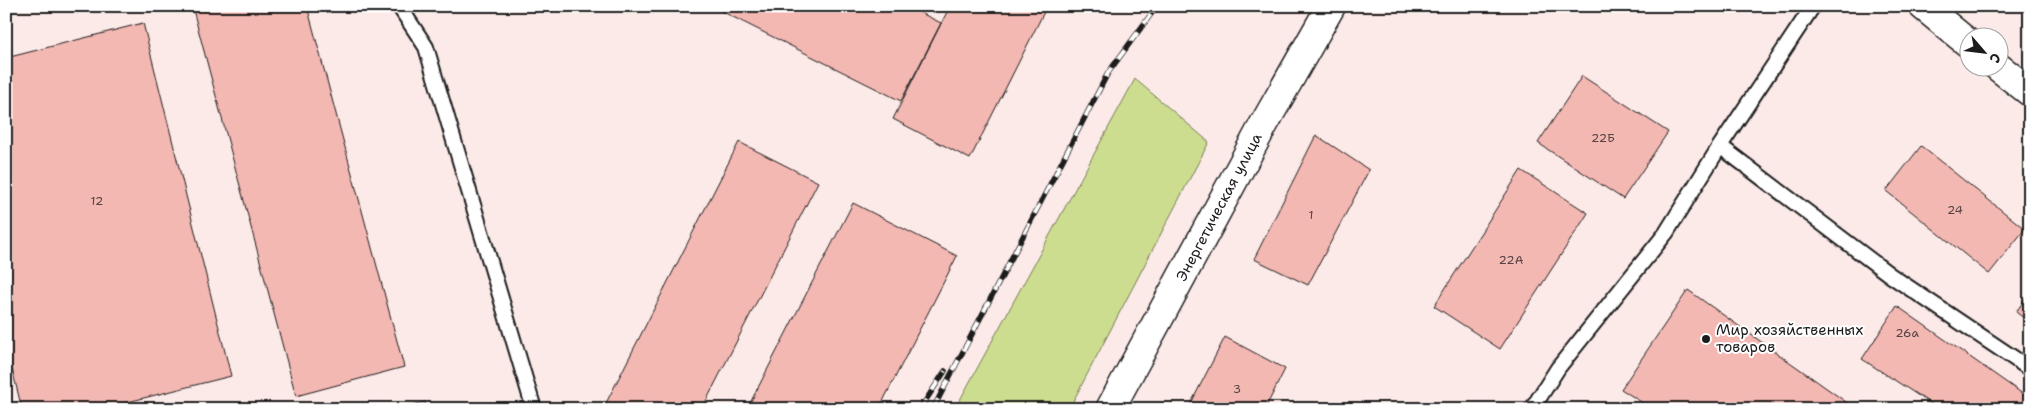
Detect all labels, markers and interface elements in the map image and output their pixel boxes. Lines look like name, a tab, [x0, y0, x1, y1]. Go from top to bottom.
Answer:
north arrow	[1958, 28, 2008, 78]
text: С	[1986, 50, 2005, 66]
street label: Энергетическая улица	[1171, 129, 1267, 285]
house number: 22Б	[1591, 130, 1615, 146]
house number: 12	[91, 193, 103, 209]
house number: 24	[1947, 202, 1963, 218]
house number: 1	[1308, 207, 1314, 223]
house number: 22А	[1499, 252, 1524, 268]
place label: Мир хозяйственных товаров	[1716, 320, 1863, 357]
house number: 26а	[1895, 325, 1919, 341]
marker: Мир хозяйственных товаров	[1700, 333, 1712, 345]
house number: 3	[1233, 381, 1241, 397]

